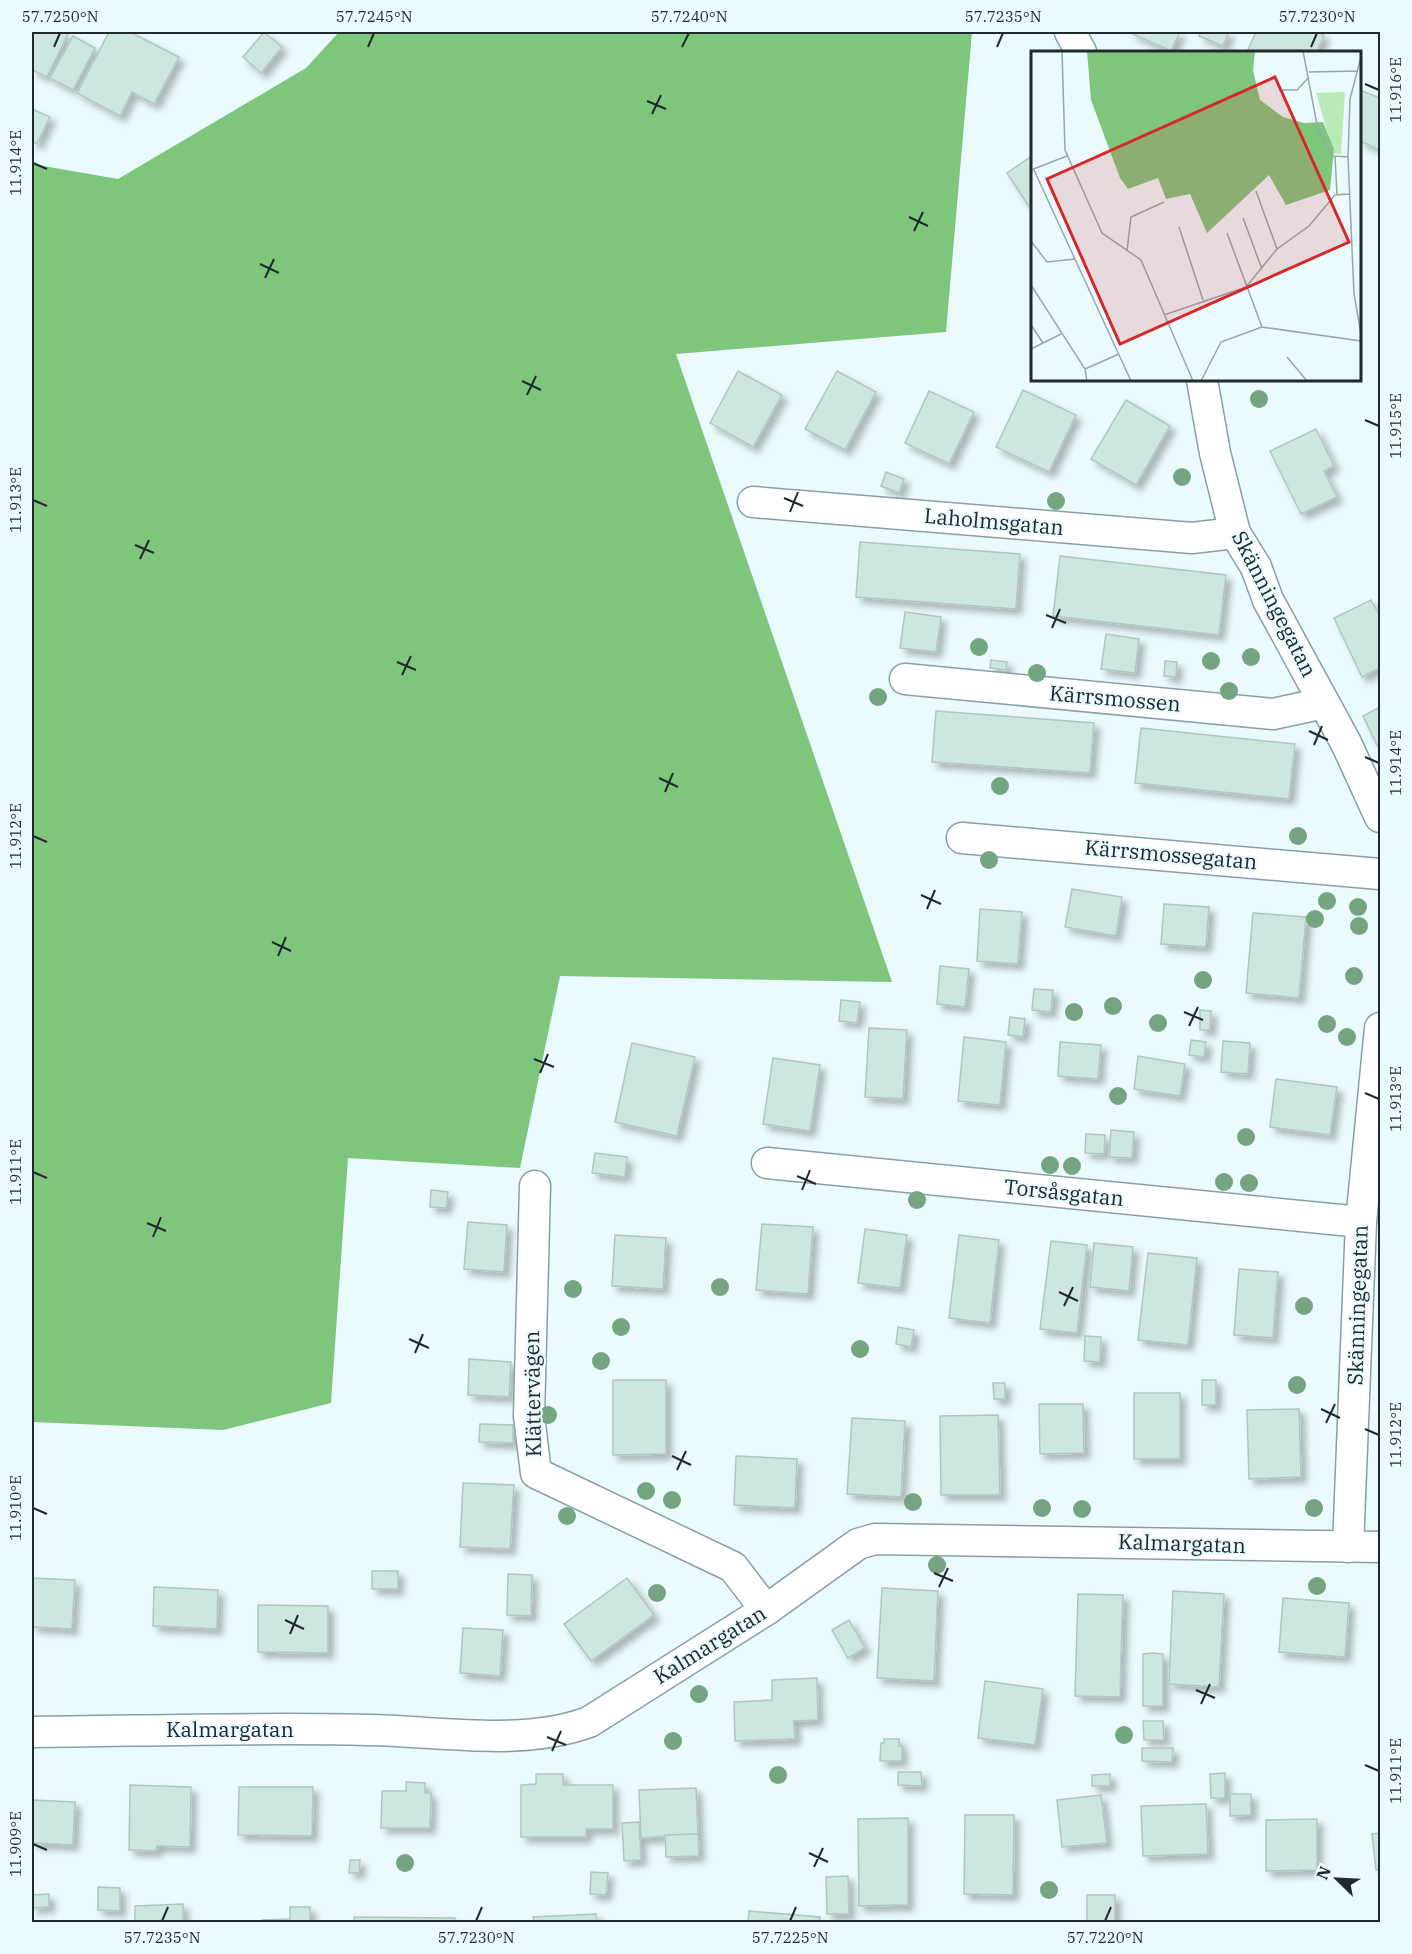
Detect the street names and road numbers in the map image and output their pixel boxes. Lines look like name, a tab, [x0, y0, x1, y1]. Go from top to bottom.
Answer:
street label: Laholmsgatan	[923, 501, 1065, 541]
street label: Skänningegatan	[1226, 526, 1324, 681]
street label: Kärrsmossen	[1048, 678, 1182, 718]
street label: Kärrsmossegatan	[1084, 833, 1259, 876]
street label: Torsåsgatan	[1003, 1172, 1126, 1212]
street label: Skänningegatan	[1340, 1224, 1374, 1386]
street label: Klättervägen	[517, 1331, 547, 1457]
street label: Kalmargatan	[1118, 1527, 1246, 1559]
street label: Kalmargatan	[648, 1598, 771, 1690]
street label: Kalmargatan	[166, 1715, 294, 1743]

